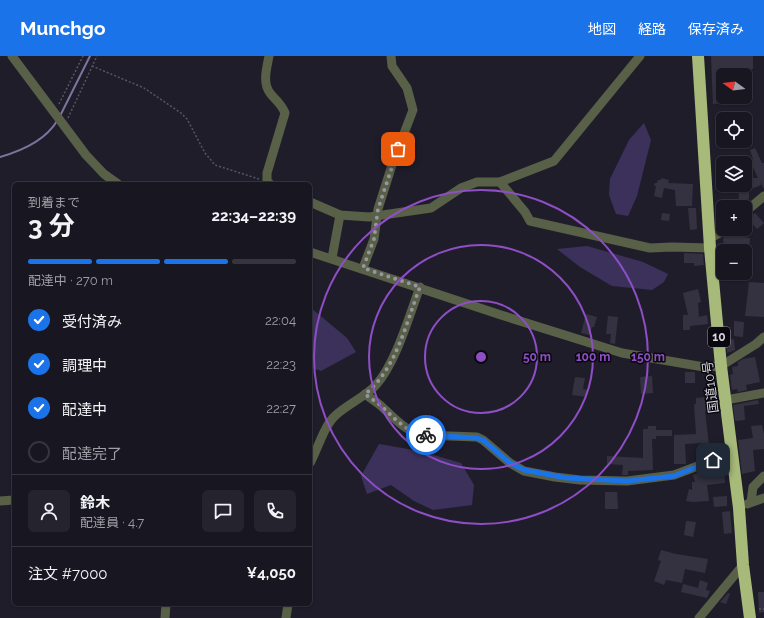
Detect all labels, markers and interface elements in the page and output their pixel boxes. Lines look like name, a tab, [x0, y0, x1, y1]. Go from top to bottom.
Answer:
text: Munchgo	[20, 17, 105, 39]
text: 地図	[588, 21, 616, 37]
text: 経路	[638, 21, 666, 37]
text: 保存済み	[688, 21, 744, 37]
north arrow	[716, 68, 752, 104]
map controls	[716, 68, 752, 280]
button: locate	[716, 112, 752, 148]
pin	[381, 132, 415, 166]
icon: bag	[387, 138, 409, 160]
button: layers	[716, 156, 752, 192]
text: 到着まで	[28, 195, 80, 210]
button: +	[716, 200, 752, 236]
text: 22:34–22:39	[212, 207, 296, 225]
text: 3 分	[28, 211, 75, 241]
button: −	[716, 244, 752, 280]
text: 配達中 · 270 m	[28, 273, 113, 288]
icon: check	[28, 309, 50, 331]
text: 受付済み	[62, 313, 122, 331]
text: 22:04	[265, 313, 296, 328]
road number: 10	[708, 327, 730, 347]
centre of rings	[474, 350, 488, 364]
text: 50 m	[523, 350, 551, 364]
text: 100 m	[576, 350, 610, 364]
text: 150 m	[631, 350, 665, 364]
icon: check	[28, 353, 50, 375]
text: 調理中	[62, 357, 107, 375]
text: 22:23	[266, 357, 296, 372]
street label: 国道10号	[700, 360, 721, 414]
icon: check	[28, 397, 50, 419]
text: 配達中	[62, 401, 107, 419]
text: 22:27	[266, 401, 296, 416]
courier	[406, 415, 446, 455]
icon: bike	[415, 424, 437, 446]
pin	[696, 443, 730, 477]
text: 配達完了	[62, 445, 122, 463]
icon: home	[702, 449, 724, 471]
button: person	[28, 490, 70, 532]
button: chat	[202, 490, 244, 532]
button: phone	[254, 490, 296, 532]
text: 鈴木	[80, 494, 110, 512]
text: 配達員 · 4.7	[80, 515, 144, 530]
text: ¥4,050	[247, 564, 296, 582]
text: 注文 #7000	[28, 565, 108, 583]

